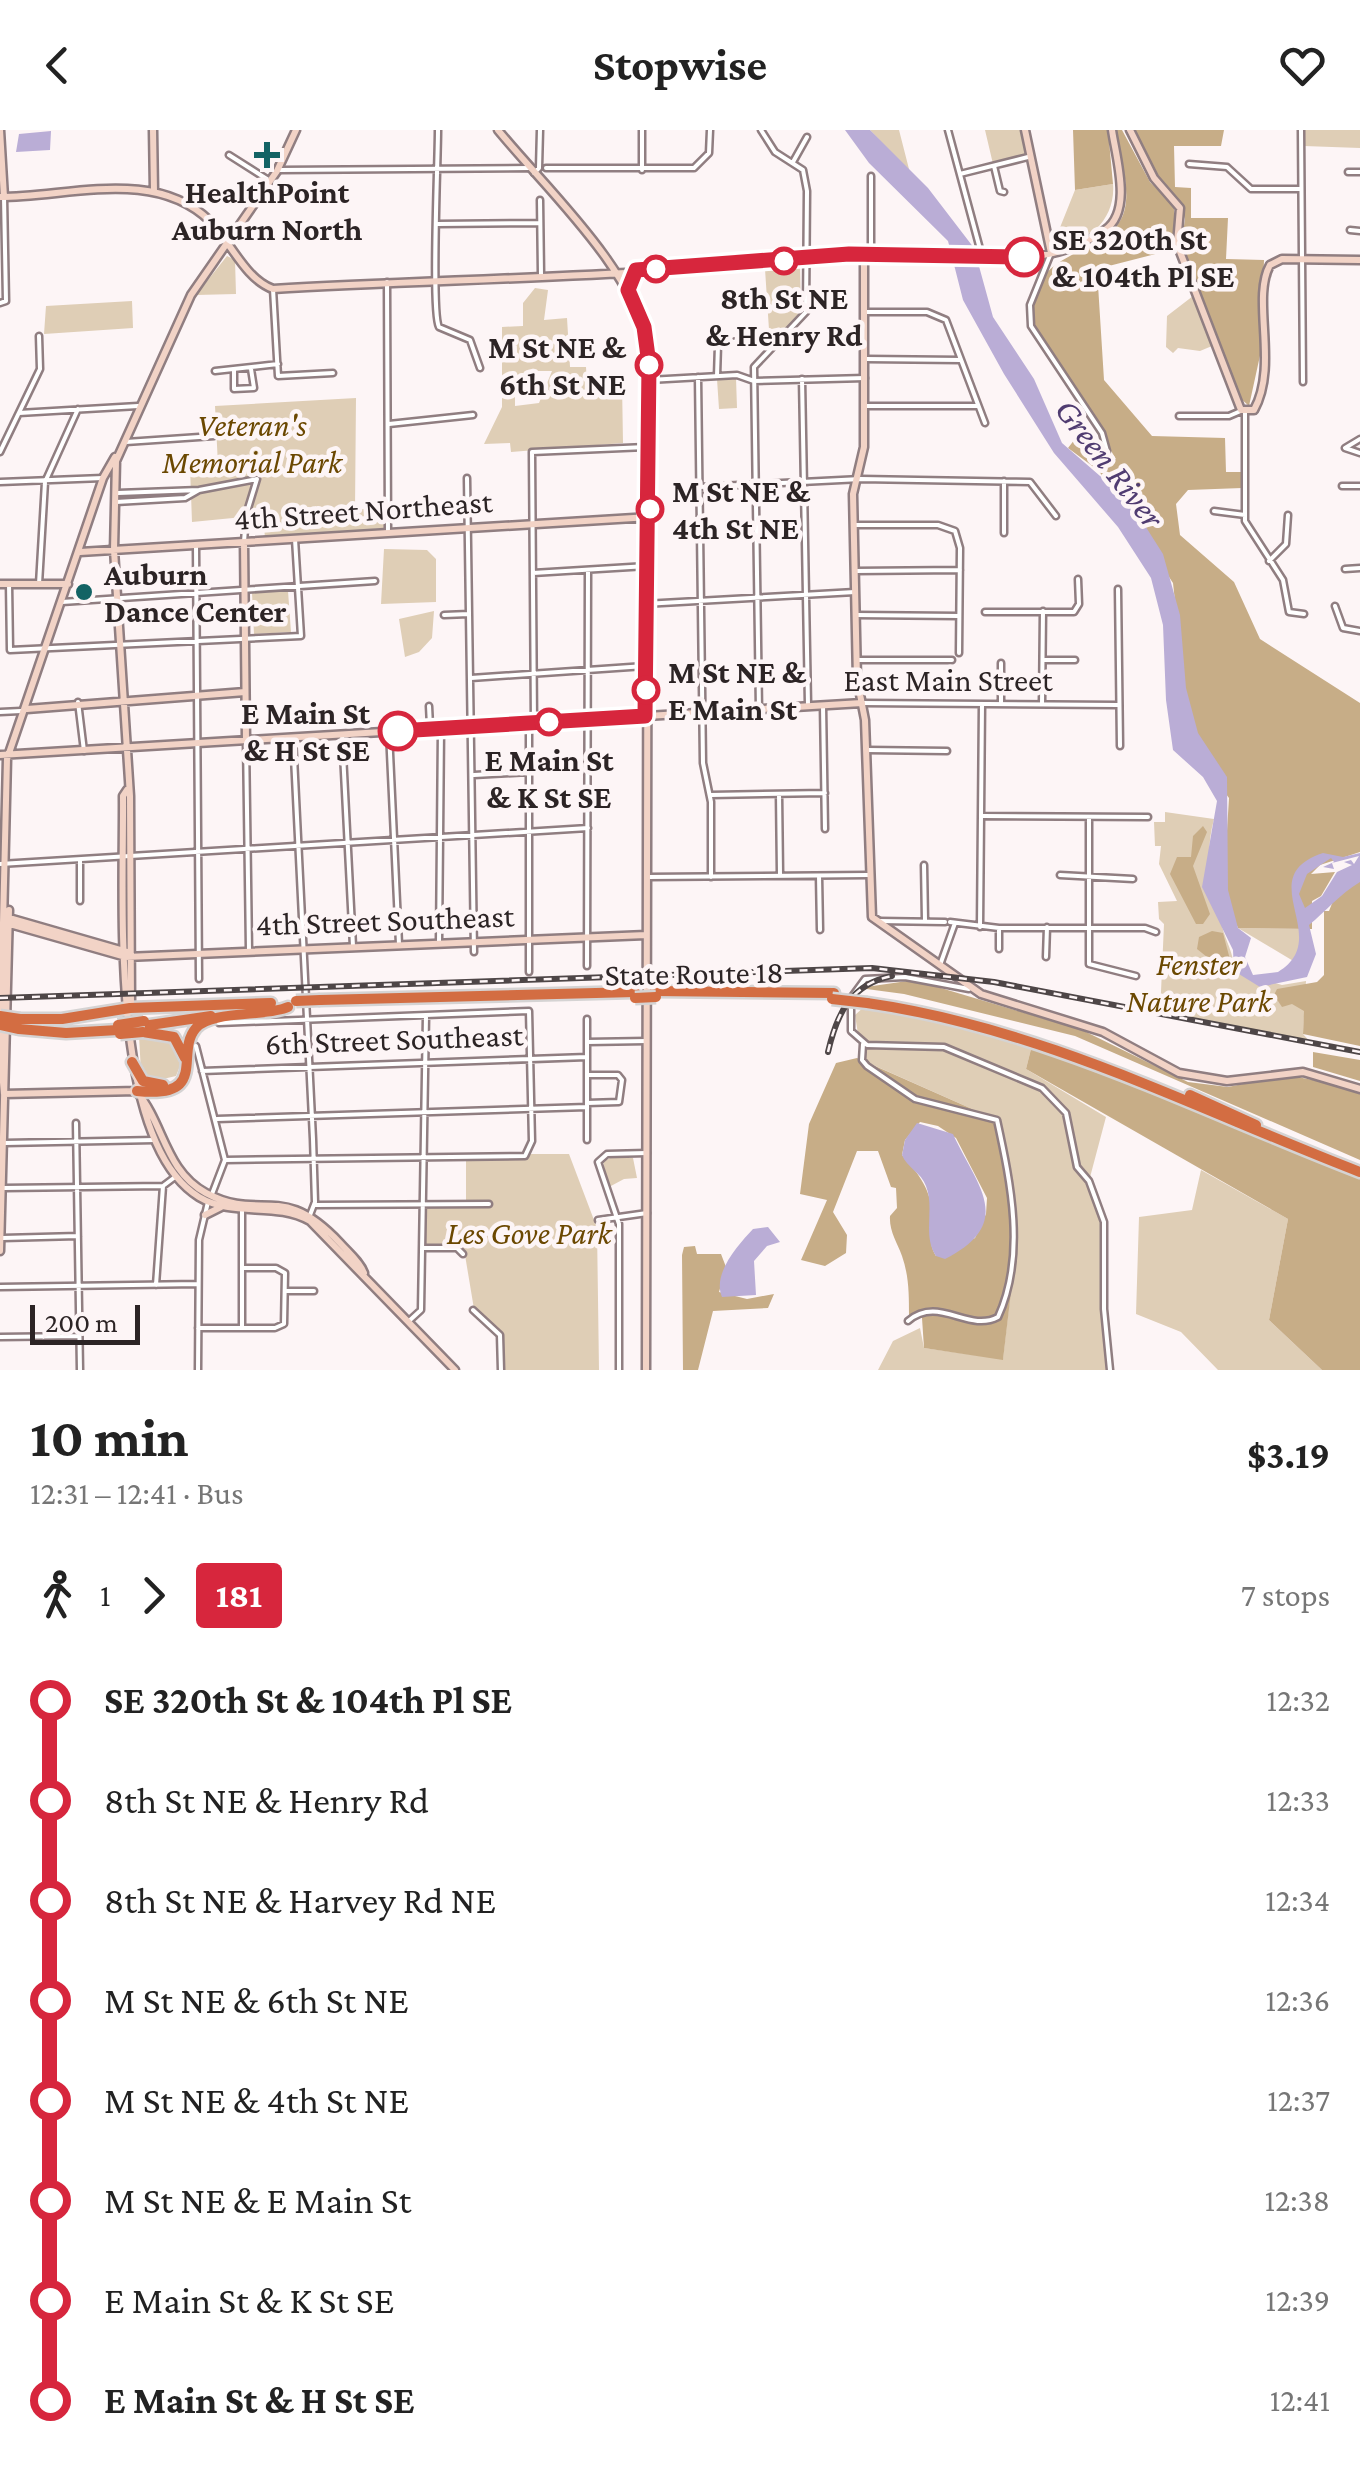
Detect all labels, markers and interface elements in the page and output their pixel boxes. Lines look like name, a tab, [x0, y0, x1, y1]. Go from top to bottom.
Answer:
icon: back	[30, 38, 85, 93]
icon: heart	[1275, 38, 1330, 93]
text: Stopwise	[593, 40, 767, 90]
marker: HealthPoint Auburn North	[254, 142, 280, 168]
place label: HealthPoint Auburn North	[171, 174, 362, 247]
place label: SE 320th St & 104th Pl SE	[1052, 221, 1235, 294]
marker: SE 320th St & 104th Pl SE	[1005, 238, 1043, 276]
marker: 8th St NE & Henry Rd	[771, 248, 797, 274]
unlabelled marker	[643, 256, 669, 282]
place label: 8th St NE & Henry Rd	[706, 280, 863, 353]
place label: M St NE & 6th St NE	[488, 329, 627, 402]
marker: M St NE & 6th St NE	[636, 352, 662, 378]
water label: Green River	[1047, 391, 1173, 537]
park label: Veteran's Memorial Park	[161, 407, 344, 480]
place label: M St NE & 4th St NE	[672, 473, 811, 546]
street label: 4th Street Northeast	[233, 483, 494, 537]
marker: M St NE & 4th St NE	[637, 496, 663, 522]
place label: Auburn Dance Center	[103, 556, 287, 629]
marker: Auburn Dance Center	[73, 581, 95, 603]
place label: M St NE & E Main St	[668, 654, 807, 727]
street label: East Main Street	[843, 662, 1053, 698]
marker: M St NE & E Main St	[633, 677, 659, 703]
place label: E Main St & H St SE	[241, 695, 370, 768]
marker: E Main St & K St SE	[536, 709, 562, 735]
marker: E Main St & H St SE	[379, 712, 417, 750]
place label: E Main St & K St SE	[484, 742, 614, 815]
street label: 4th Street Southeast	[255, 897, 515, 943]
park label: Fenster Nature Park	[1126, 946, 1274, 1019]
street label: State Route 18	[604, 953, 784, 993]
street label: 6th Street Southeast	[264, 1016, 524, 1061]
park label: Les Gove Park	[447, 1215, 613, 1251]
scale bar	[30, 1300, 140, 1344]
text: 200 m	[45, 1307, 118, 1338]
text: 10 min	[30, 1407, 189, 1468]
text: $3.19	[1247, 1434, 1330, 1476]
text: 12:31 – 12:41 · Bus	[30, 1475, 244, 1511]
icon: walk	[30, 1568, 85, 1623]
icon: forward	[126, 1568, 181, 1623]
text: 181	[216, 1576, 262, 1615]
text: 1	[100, 1577, 111, 1613]
text: 7 stops	[1241, 1577, 1330, 1613]
text: SE 320th St & 104th Pl SE	[104, 1679, 512, 1721]
text: 12:32	[1267, 1682, 1330, 1718]
text: 8th St NE & Henry Rd	[104, 1779, 429, 1821]
text: 12:33	[1267, 1782, 1330, 1818]
text: 8th St NE & Harvey Rd NE	[104, 1879, 496, 1921]
text: 12:34	[1265, 1882, 1330, 1918]
text: M St NE & 6th St NE	[104, 1979, 409, 2021]
text: 12:36	[1265, 1982, 1330, 2018]
text: M St NE & 4th St NE	[104, 2079, 409, 2121]
text: 12:37	[1267, 2082, 1330, 2118]
text: M St NE & E Main St	[104, 2179, 411, 2221]
text: 12:38	[1264, 2182, 1330, 2218]
text: E Main St & K St SE	[104, 2279, 394, 2321]
text: 12:39	[1266, 2282, 1330, 2318]
text: E Main St & H St SE	[104, 2379, 415, 2421]
text: 12:41	[1270, 2382, 1330, 2418]

